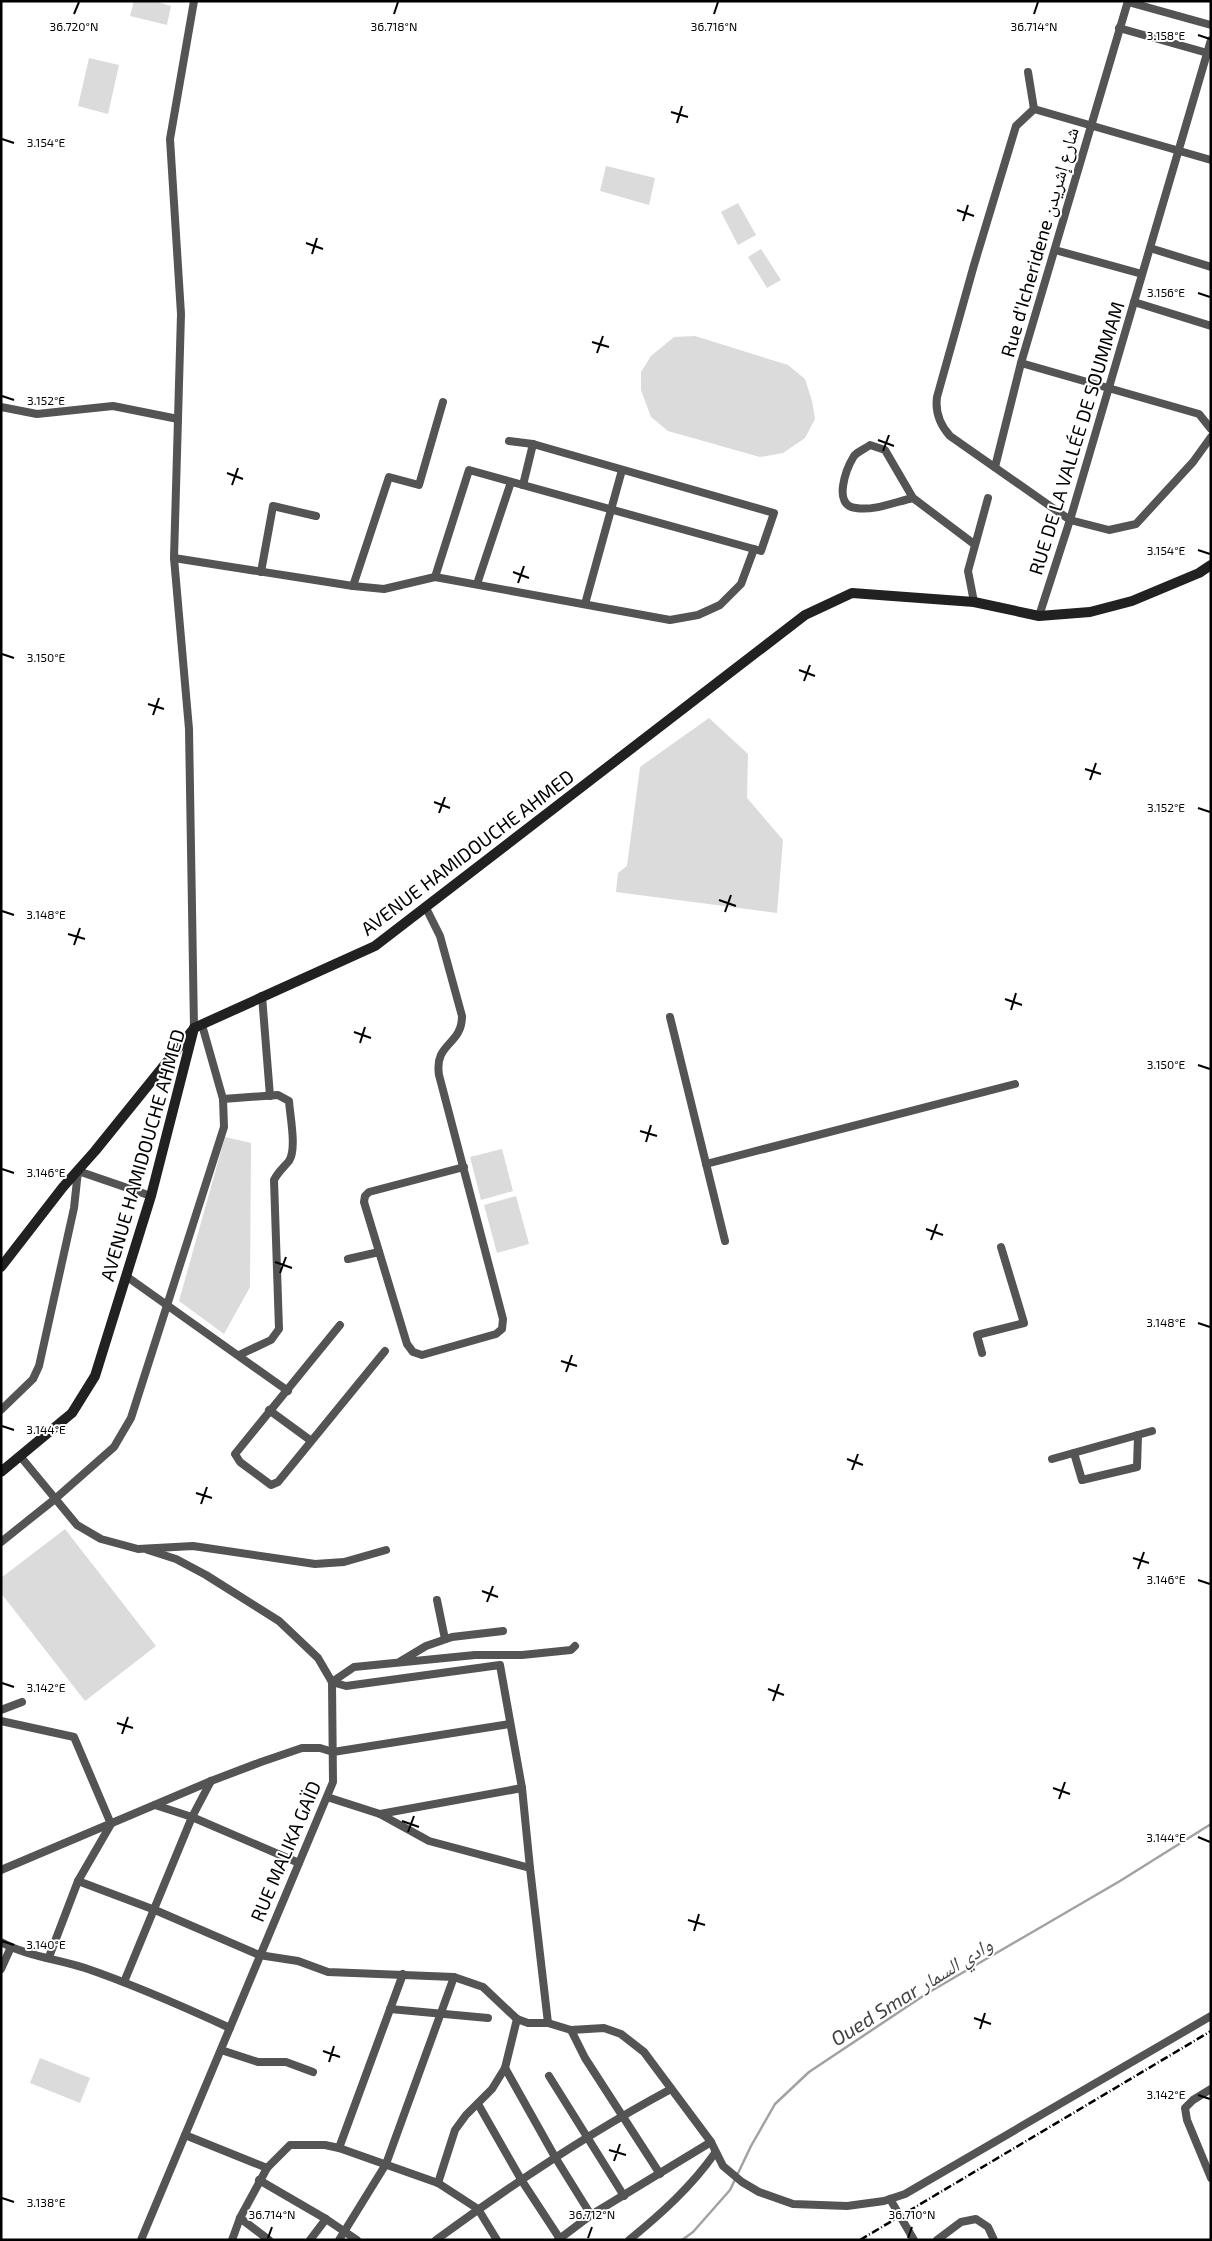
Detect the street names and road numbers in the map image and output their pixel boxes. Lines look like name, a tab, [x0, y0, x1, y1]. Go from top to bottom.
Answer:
street label: Rue d'Icheridene شارع إشريدن	[995, 124, 1086, 360]
street label: RUE DE LA VALLÉE DE SOUMMAM	[1023, 298, 1129, 578]
street label: AVENUE HAMIDOUCHE AHMED	[356, 764, 578, 940]
street label: AVENUE HAMIDOUCHE AHMED	[95, 1026, 189, 1284]
street label: RUE MALIKA GAÏD	[245, 1777, 325, 1925]

